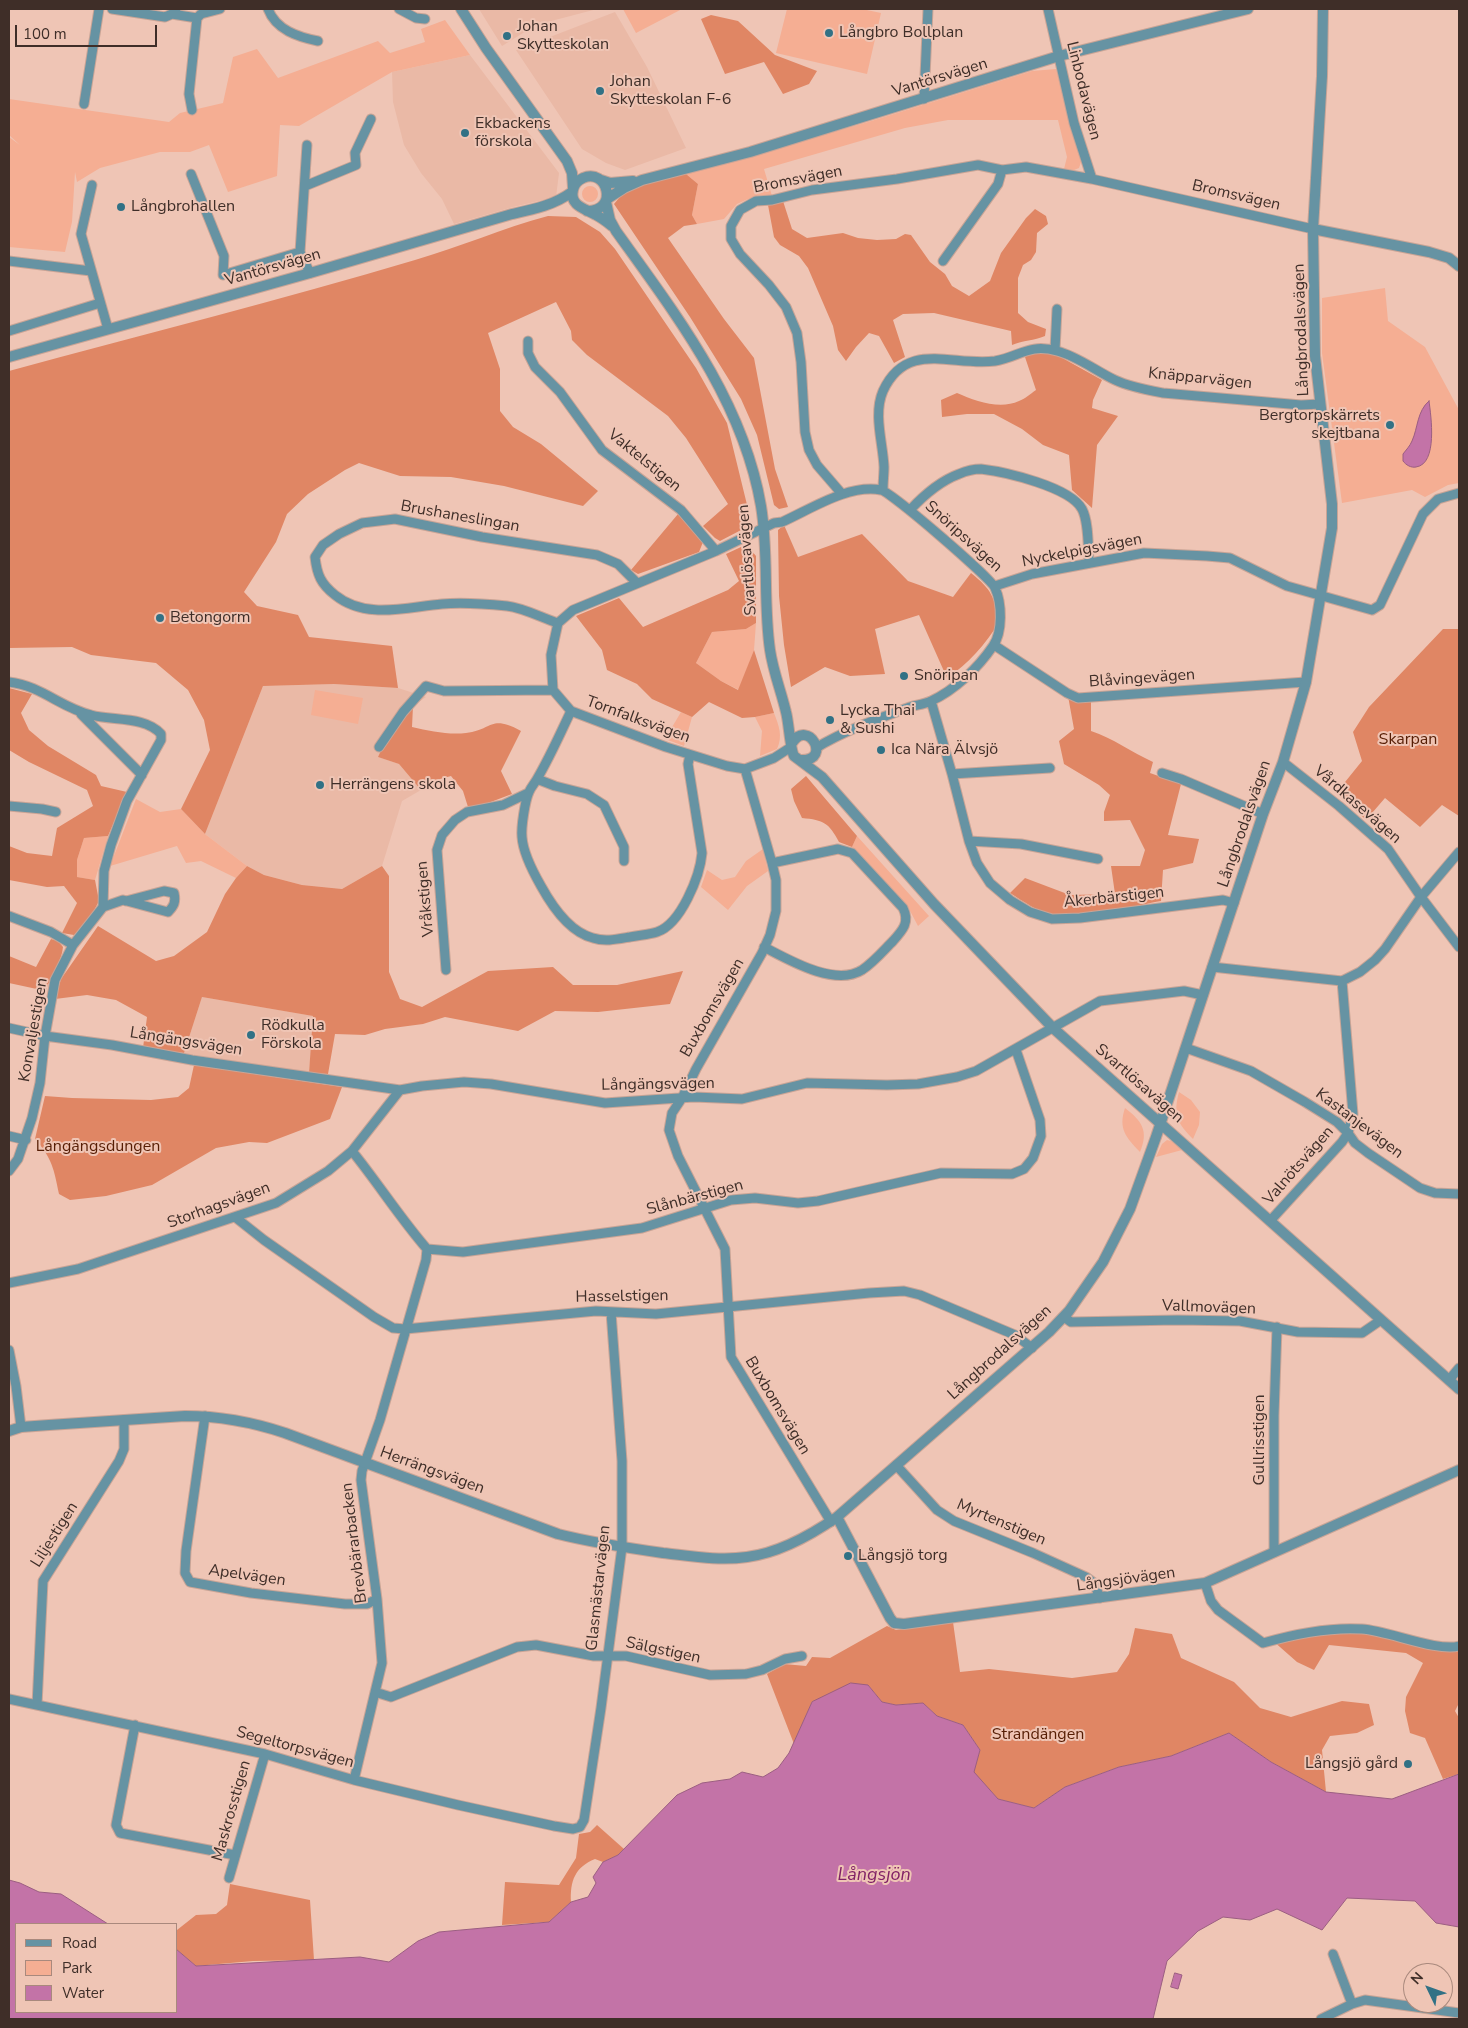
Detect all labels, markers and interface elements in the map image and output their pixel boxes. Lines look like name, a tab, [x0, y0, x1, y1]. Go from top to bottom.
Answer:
scale bar	[18, 15, 160, 47]
place label: Johan Skytteskolan	[517, 17, 609, 55]
place label: Långbro Bollplan	[839, 23, 963, 43]
text: 100 m	[23, 24, 67, 44]
marker: Långbro Bollplan	[823, 27, 835, 39]
marker: Johan Skytteskolan	[501, 30, 513, 42]
street label: Linbodavägen	[1061, 40, 1105, 142]
street label: Vantörsvägen	[890, 54, 990, 102]
place label: Johan Skytteskolan F-6	[610, 72, 731, 110]
marker: Johan Skytteskolan F-6	[594, 85, 606, 97]
place label: Ekbackens förskola	[475, 114, 551, 152]
marker: Ekbackens förskola	[459, 127, 471, 139]
street label: Bromsvägen	[752, 162, 844, 198]
street label: Bromsvägen	[1190, 177, 1282, 215]
place label: Långbrohallen	[131, 197, 235, 217]
marker: Långbrohallen	[115, 201, 127, 213]
street label: Vantörsvägen	[223, 245, 323, 291]
street label: Långbrodalsvägen	[1290, 263, 1314, 397]
street label: Knäpparvägen	[1147, 364, 1253, 394]
place label: Bergtorpskärrets skejtbana	[1259, 406, 1380, 444]
marker: Bergtorpskärrets skejtbana	[1384, 419, 1396, 431]
street label: Vaktelstigen	[603, 426, 685, 496]
street label: Brushaneslingan	[399, 497, 521, 537]
street label: Snöripsvägen	[920, 497, 1006, 577]
street label: Svartlösavägen	[735, 504, 761, 616]
street label: Nyckelpigsvägen	[1020, 530, 1144, 572]
place label: Betongorm	[170, 608, 251, 628]
marker: Betongorm	[154, 612, 166, 624]
place label: Snöripan	[914, 666, 978, 686]
street label: Blåvingevägen	[1088, 666, 1196, 692]
marker: Snöripan	[898, 670, 910, 682]
street label: Tornfalksvägen	[583, 692, 693, 748]
place label: Lycka Thai & Sushi	[840, 701, 915, 739]
marker: Lycka Thai & Sushi	[824, 714, 836, 726]
park label: Skarpan	[1379, 730, 1437, 750]
place label: Ica Nära Älvsjö	[891, 740, 998, 760]
marker: Ica Nära Älvsjö	[875, 744, 887, 756]
street label: Långbrodalsvägen	[1214, 758, 1276, 890]
street label: Vårdkasevägen	[1309, 762, 1405, 848]
place label: Herrängens skola	[330, 775, 456, 795]
marker: Herrängens skola	[314, 779, 326, 791]
street label: Vråkstigen	[413, 860, 439, 938]
street label: Åkerbärstigen	[1063, 883, 1165, 913]
street label: Buxbomsvägen	[677, 955, 749, 1061]
street label: Konvaljestigen	[15, 977, 53, 1083]
place label: Rödkulla Förskola	[261, 1016, 325, 1054]
street label: Långängsvägen	[128, 1024, 244, 1060]
marker: Rödkulla Förskola	[245, 1029, 257, 1041]
street label: Svartlösavägen	[1091, 1040, 1187, 1128]
street label: Långängsvägen	[601, 1074, 715, 1096]
street label: Kastanjevägen	[1311, 1085, 1407, 1163]
street label: Valnötsvägen	[1260, 1123, 1338, 1209]
park label: Långängsdungen	[36, 1137, 160, 1157]
street label: Slånbärstigen	[644, 1176, 746, 1220]
street label: Storhagsvägen	[165, 1179, 273, 1233]
street label: Hasselstigen	[575, 1287, 669, 1307]
street label: Vallmovägen	[1162, 1297, 1256, 1319]
street label: Långbrodalsvägen	[944, 1301, 1056, 1405]
street label: Buxbomsvägen	[740, 1353, 814, 1459]
street label: Gullrisstigen	[1250, 1394, 1270, 1486]
street label: Herrängsvägen	[377, 1443, 487, 1499]
street label: Brevbärarbacken	[338, 1482, 372, 1604]
street label: Myrtenstigen	[953, 1496, 1049, 1550]
street label: Liljestigen	[27, 1499, 83, 1571]
street label: Glasmästarvägen	[583, 1524, 615, 1652]
place label: Långsjö torg	[858, 1546, 948, 1566]
marker: Långsjö torg	[842, 1550, 854, 1562]
street label: Apelvägen	[207, 1561, 287, 1591]
street label: Långsjövägen	[1075, 1564, 1177, 1596]
street label: Sälgstigen	[624, 1634, 702, 1668]
street label: Segeltorpsvägen	[234, 1723, 356, 1773]
park label: Strandängen	[992, 1725, 1084, 1745]
place label: Långsjö gård	[1305, 1754, 1398, 1774]
street label: Maskrosstigen	[208, 1758, 256, 1864]
marker: Långsjö gård	[1402, 1758, 1414, 1770]
water label: Långsjön	[837, 1865, 911, 1887]
legend	[15, 1923, 178, 2013]
text: Road	[62, 1933, 97, 1953]
text: Park	[62, 1958, 92, 1978]
north arrow	[1403, 1963, 1453, 2013]
text: N	[1407, 1968, 1428, 1989]
text: Water	[62, 1983, 104, 2003]

